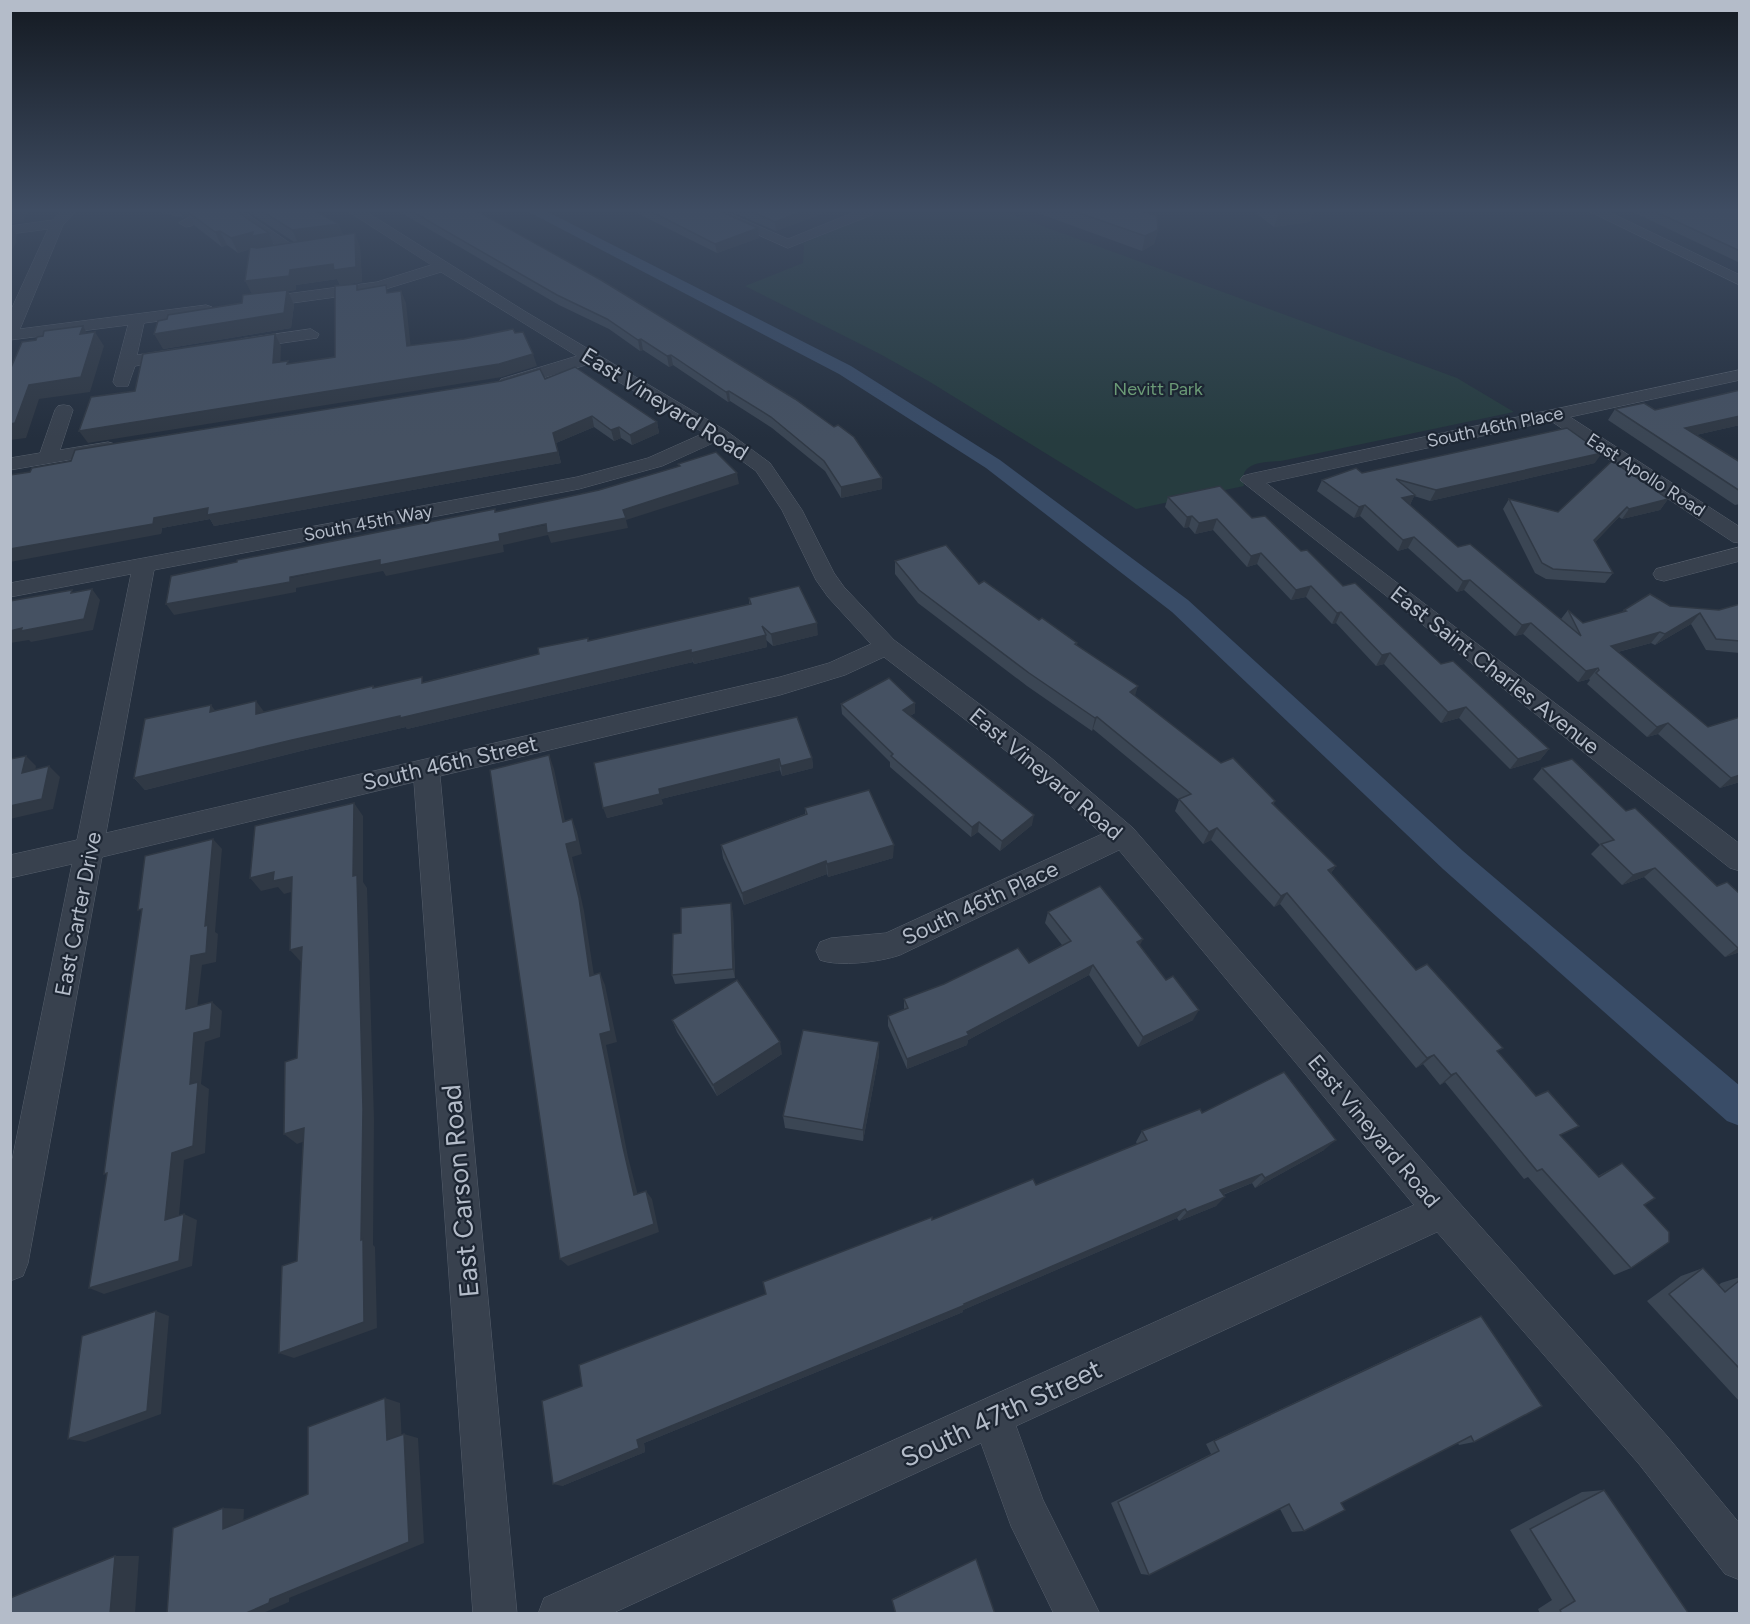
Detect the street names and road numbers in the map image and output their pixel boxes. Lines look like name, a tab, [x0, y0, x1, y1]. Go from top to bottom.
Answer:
street label: East Vineyard Road	[577, 342, 753, 466]
street label: South 46th Place	[1425, 402, 1565, 452]
street label: East Apollo Road	[1583, 428, 1709, 522]
street label: South 45th Way	[302, 500, 435, 546]
street label: East Saint Charles Avenue	[1385, 580, 1605, 760]
street label: East Vineyard Road	[964, 702, 1128, 846]
street label: South 46th Street	[360, 730, 540, 796]
street label: East Carter Drive	[49, 830, 107, 998]
street label: South 46th Place	[898, 855, 1062, 951]
street label: East Vineyard Road	[1302, 1049, 1446, 1213]
street label: East Carson Road	[434, 1083, 486, 1299]
street label: South 47th Street	[895, 1352, 1107, 1474]

